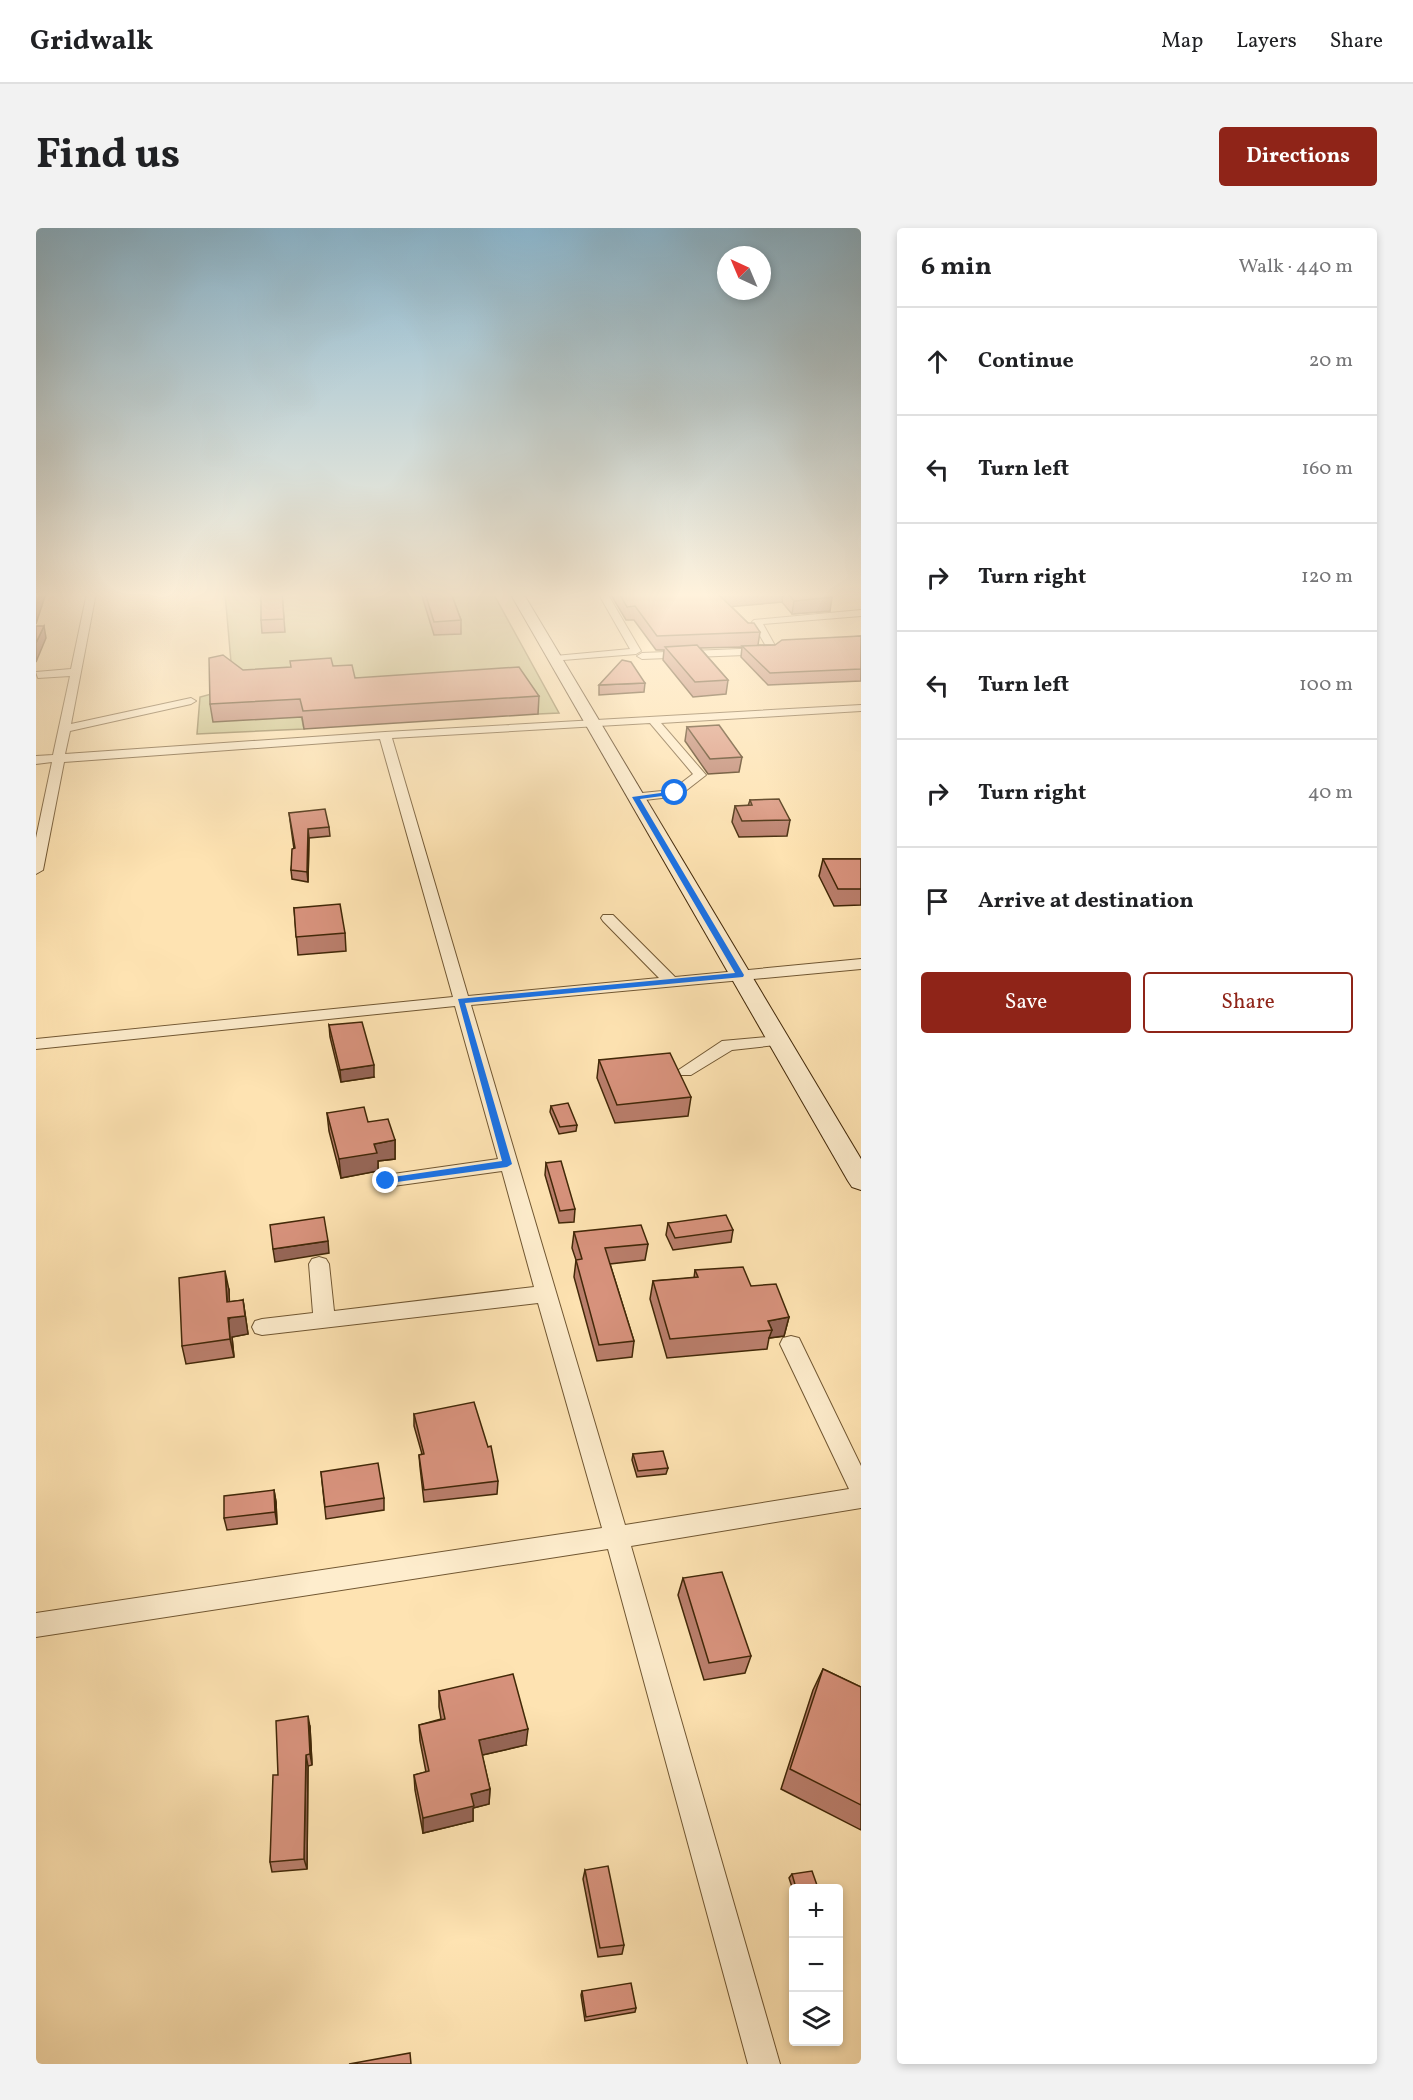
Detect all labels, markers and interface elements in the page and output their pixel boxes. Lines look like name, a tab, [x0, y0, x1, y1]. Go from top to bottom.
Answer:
text: Gridwalk	[30, 22, 153, 61]
text: Map	[1161, 27, 1203, 56]
text: Layers	[1236, 27, 1297, 56]
text: Share	[1330, 27, 1383, 56]
text: Find us	[36, 127, 180, 186]
button: Directions	[1219, 127, 1377, 186]
north arrow	[717, 246, 771, 300]
text: 6 min	[921, 249, 992, 285]
text: Walk · 440 m	[1238, 253, 1353, 281]
icon: ahead	[921, 345, 954, 378]
text: Continue	[978, 346, 1074, 377]
text: 20 m	[1309, 347, 1353, 375]
icon: left	[921, 453, 954, 486]
text: Turn left	[978, 454, 1069, 485]
text: 160 m	[1301, 455, 1353, 483]
icon: right	[921, 561, 954, 594]
text: Turn right	[978, 562, 1086, 593]
text: 120 m	[1301, 563, 1353, 591]
icon: left	[921, 669, 954, 702]
text: Turn left	[978, 670, 1069, 701]
text: 100 m	[1299, 671, 1353, 699]
icon: right	[921, 777, 954, 810]
text: Turn right	[978, 778, 1086, 809]
route start	[661, 779, 687, 805]
text: 40 m	[1308, 779, 1353, 807]
icon: arrive	[921, 885, 954, 918]
text: Arrive at destination	[978, 886, 1194, 917]
button: Save	[921, 972, 1131, 1033]
button: Share	[1143, 972, 1353, 1033]
route end	[372, 1167, 398, 1193]
map controls	[789, 1884, 843, 2046]
button: +	[789, 1884, 843, 1938]
button: −	[789, 1938, 843, 1992]
button: layers	[789, 1992, 843, 2046]

